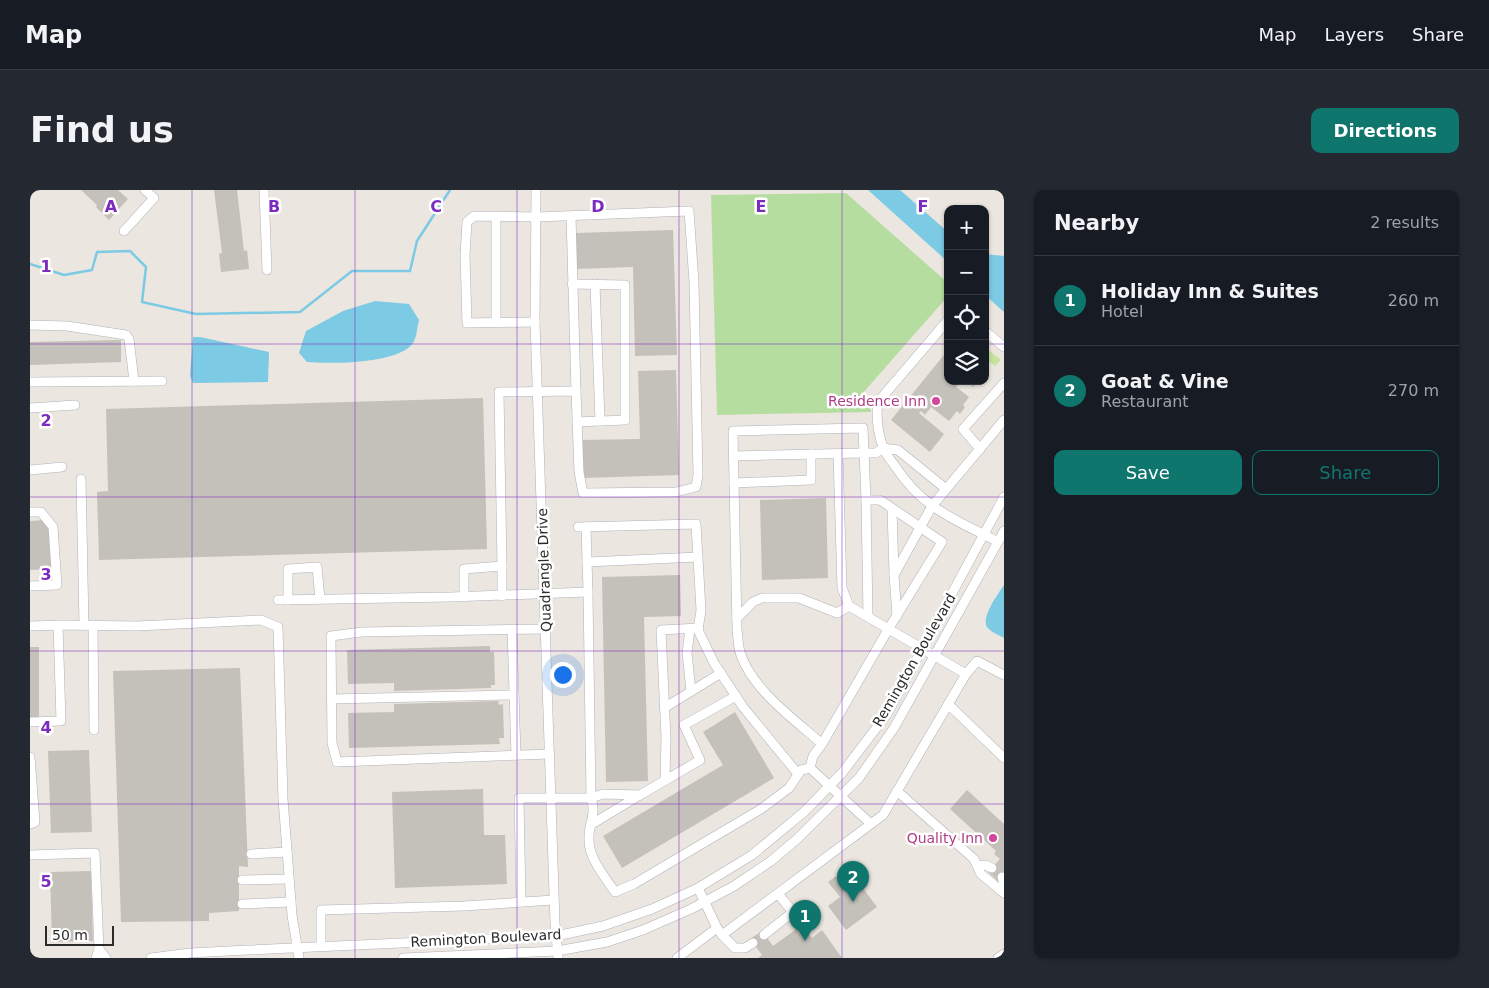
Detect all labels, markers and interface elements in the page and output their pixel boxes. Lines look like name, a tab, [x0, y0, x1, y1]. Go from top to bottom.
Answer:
text: Map	[25, 21, 82, 49]
text: Map	[1258, 24, 1296, 45]
text: Layers	[1324, 24, 1384, 45]
text: Share	[1412, 24, 1464, 45]
button: Directions	[1311, 108, 1459, 153]
text: Find us	[30, 110, 174, 150]
text: A	[105, 197, 118, 216]
text: B	[268, 197, 280, 216]
text: C	[430, 197, 442, 216]
text: D	[591, 197, 605, 216]
text: E	[756, 197, 766, 216]
text: F	[918, 197, 928, 216]
map controls	[944, 205, 989, 385]
button: +	[944, 205, 989, 250]
text: Nearby	[1054, 211, 1139, 235]
text: 2 results	[1370, 213, 1439, 232]
button: −	[944, 250, 989, 295]
text: 1	[40, 257, 52, 276]
text: Holiday Inn & Suites	[1101, 280, 1319, 302]
text: 1	[1064, 291, 1076, 310]
text: 260 m	[1388, 291, 1439, 310]
button: locate	[944, 295, 989, 340]
text: Hotel	[1101, 302, 1143, 321]
button: layers	[944, 340, 989, 385]
text: Goat & Vine	[1101, 370, 1229, 392]
text: 2	[1064, 381, 1076, 400]
text: 270 m	[1388, 381, 1439, 400]
text: Restaurant	[1101, 392, 1189, 411]
place label: Residence Inn	[828, 393, 926, 409]
marker: Residence Inn	[930, 395, 942, 407]
text: 2	[40, 411, 52, 430]
button: Save	[1054, 450, 1242, 495]
button: Share	[1252, 450, 1439, 495]
street label: Quadrangle Drive	[534, 508, 554, 632]
text: 3	[40, 565, 52, 584]
street label: Remington Boulevard	[869, 591, 959, 729]
your location	[550, 662, 576, 688]
text: 4	[40, 718, 52, 737]
place label: Quality Inn	[907, 830, 983, 846]
marker: Quality Inn	[987, 832, 999, 844]
pin: 2	[837, 861, 869, 902]
text: 5	[40, 872, 52, 891]
pin: 1	[789, 900, 821, 941]
scale bar	[45, 923, 114, 946]
street label: Remington Boulevard	[410, 926, 562, 950]
text: 50 m	[52, 927, 88, 943]

